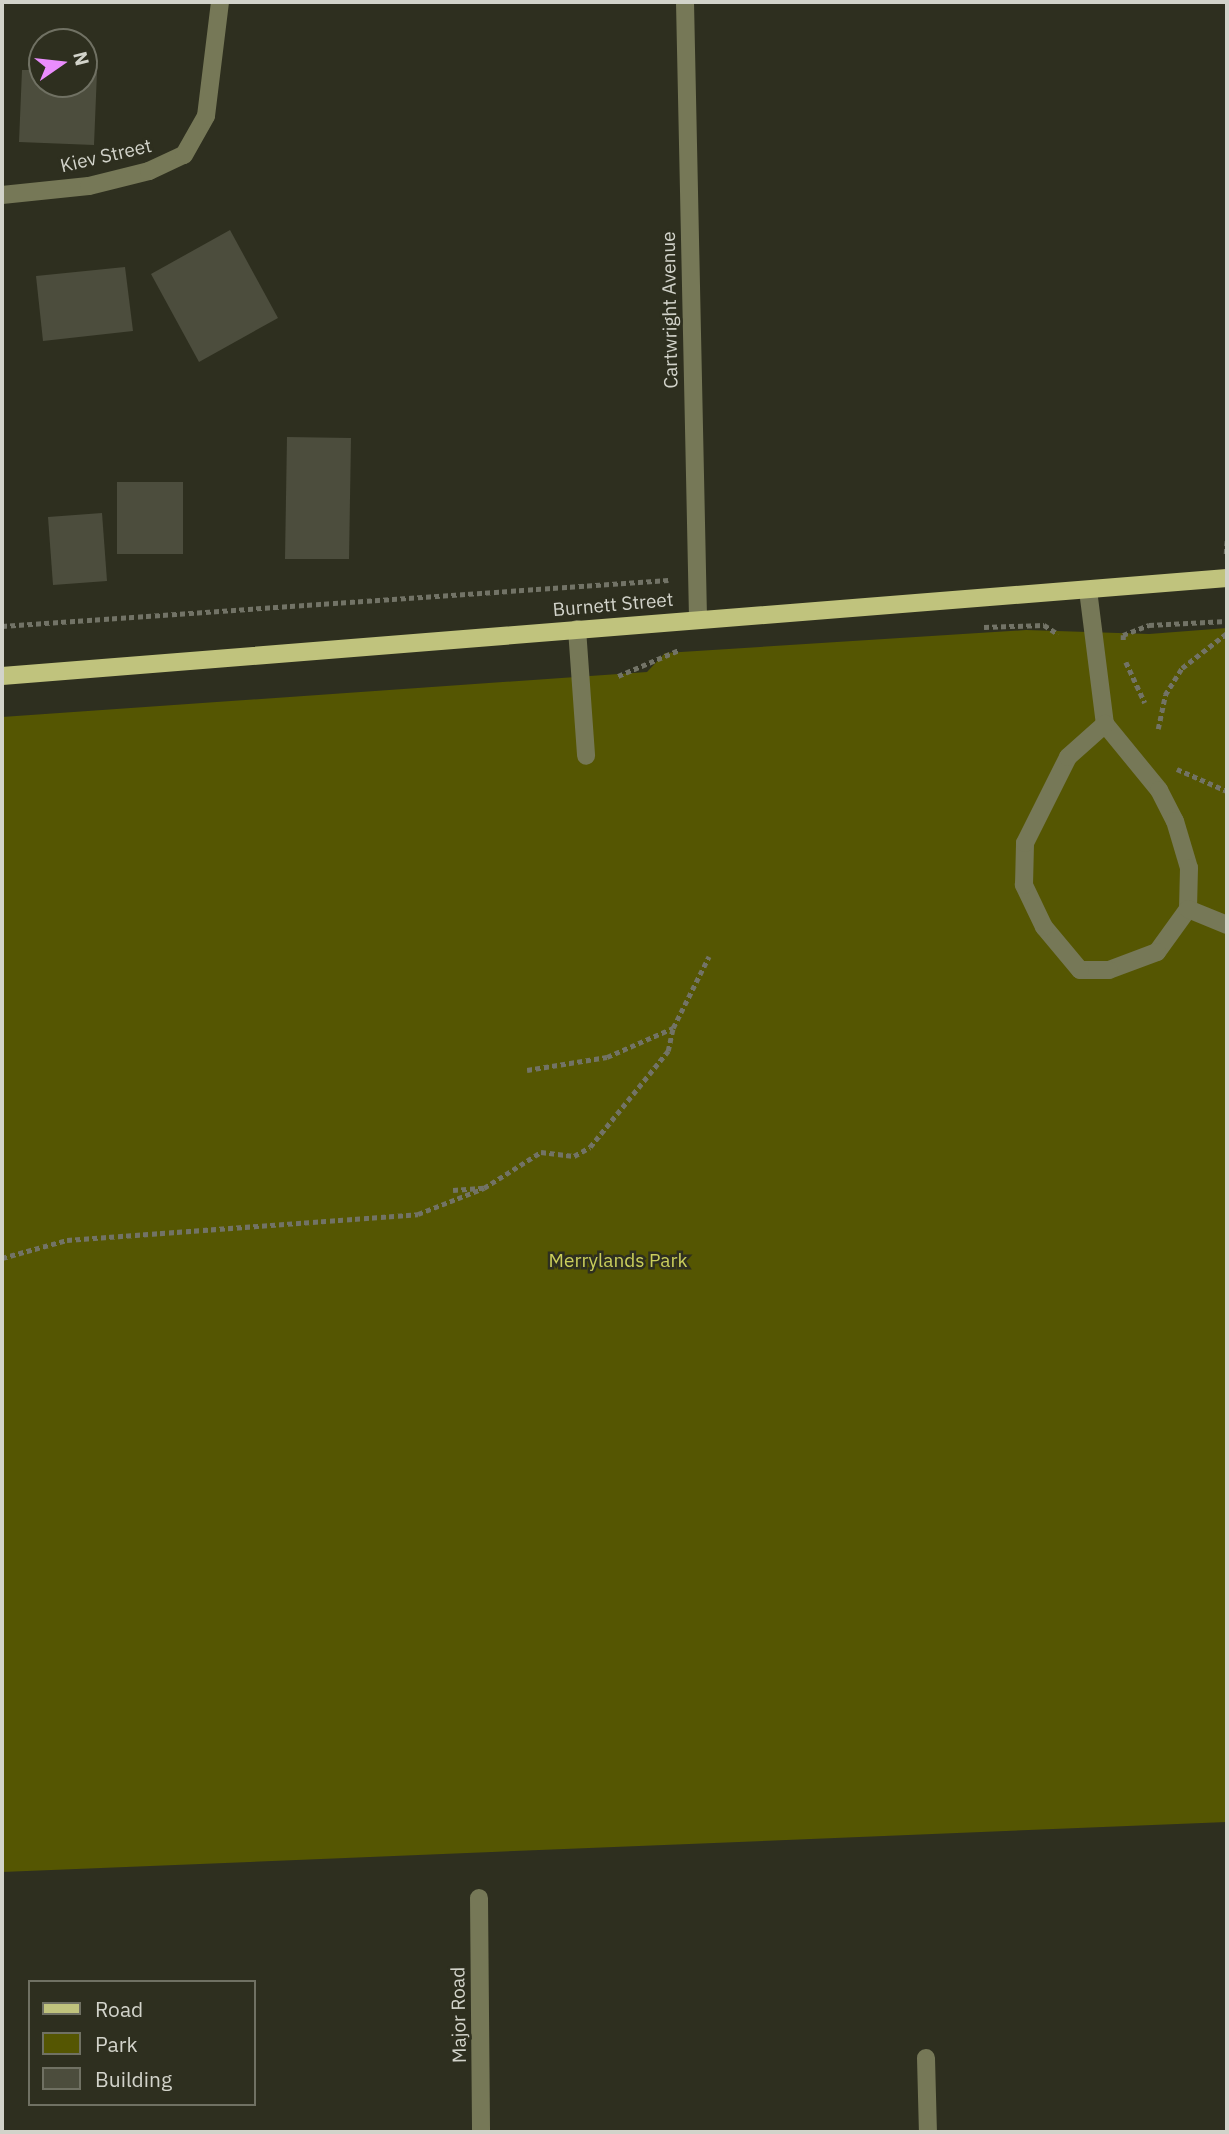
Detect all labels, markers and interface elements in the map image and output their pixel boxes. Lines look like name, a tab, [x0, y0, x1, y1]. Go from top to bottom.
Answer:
north arrow	[28, 28, 98, 98]
text: N	[68, 49, 95, 68]
street label: Kiev Street	[58, 134, 154, 178]
street label: Cartwright Avenue	[657, 231, 683, 389]
street label: Burnett Street	[552, 588, 674, 622]
park label: Merrylands Park	[549, 1250, 687, 1272]
street label: Major Road	[447, 1967, 471, 2063]
legend	[28, 1980, 256, 2106]
text: Road	[95, 1995, 143, 2023]
text: Park	[95, 2030, 138, 2058]
text: Building	[95, 2065, 172, 2093]

